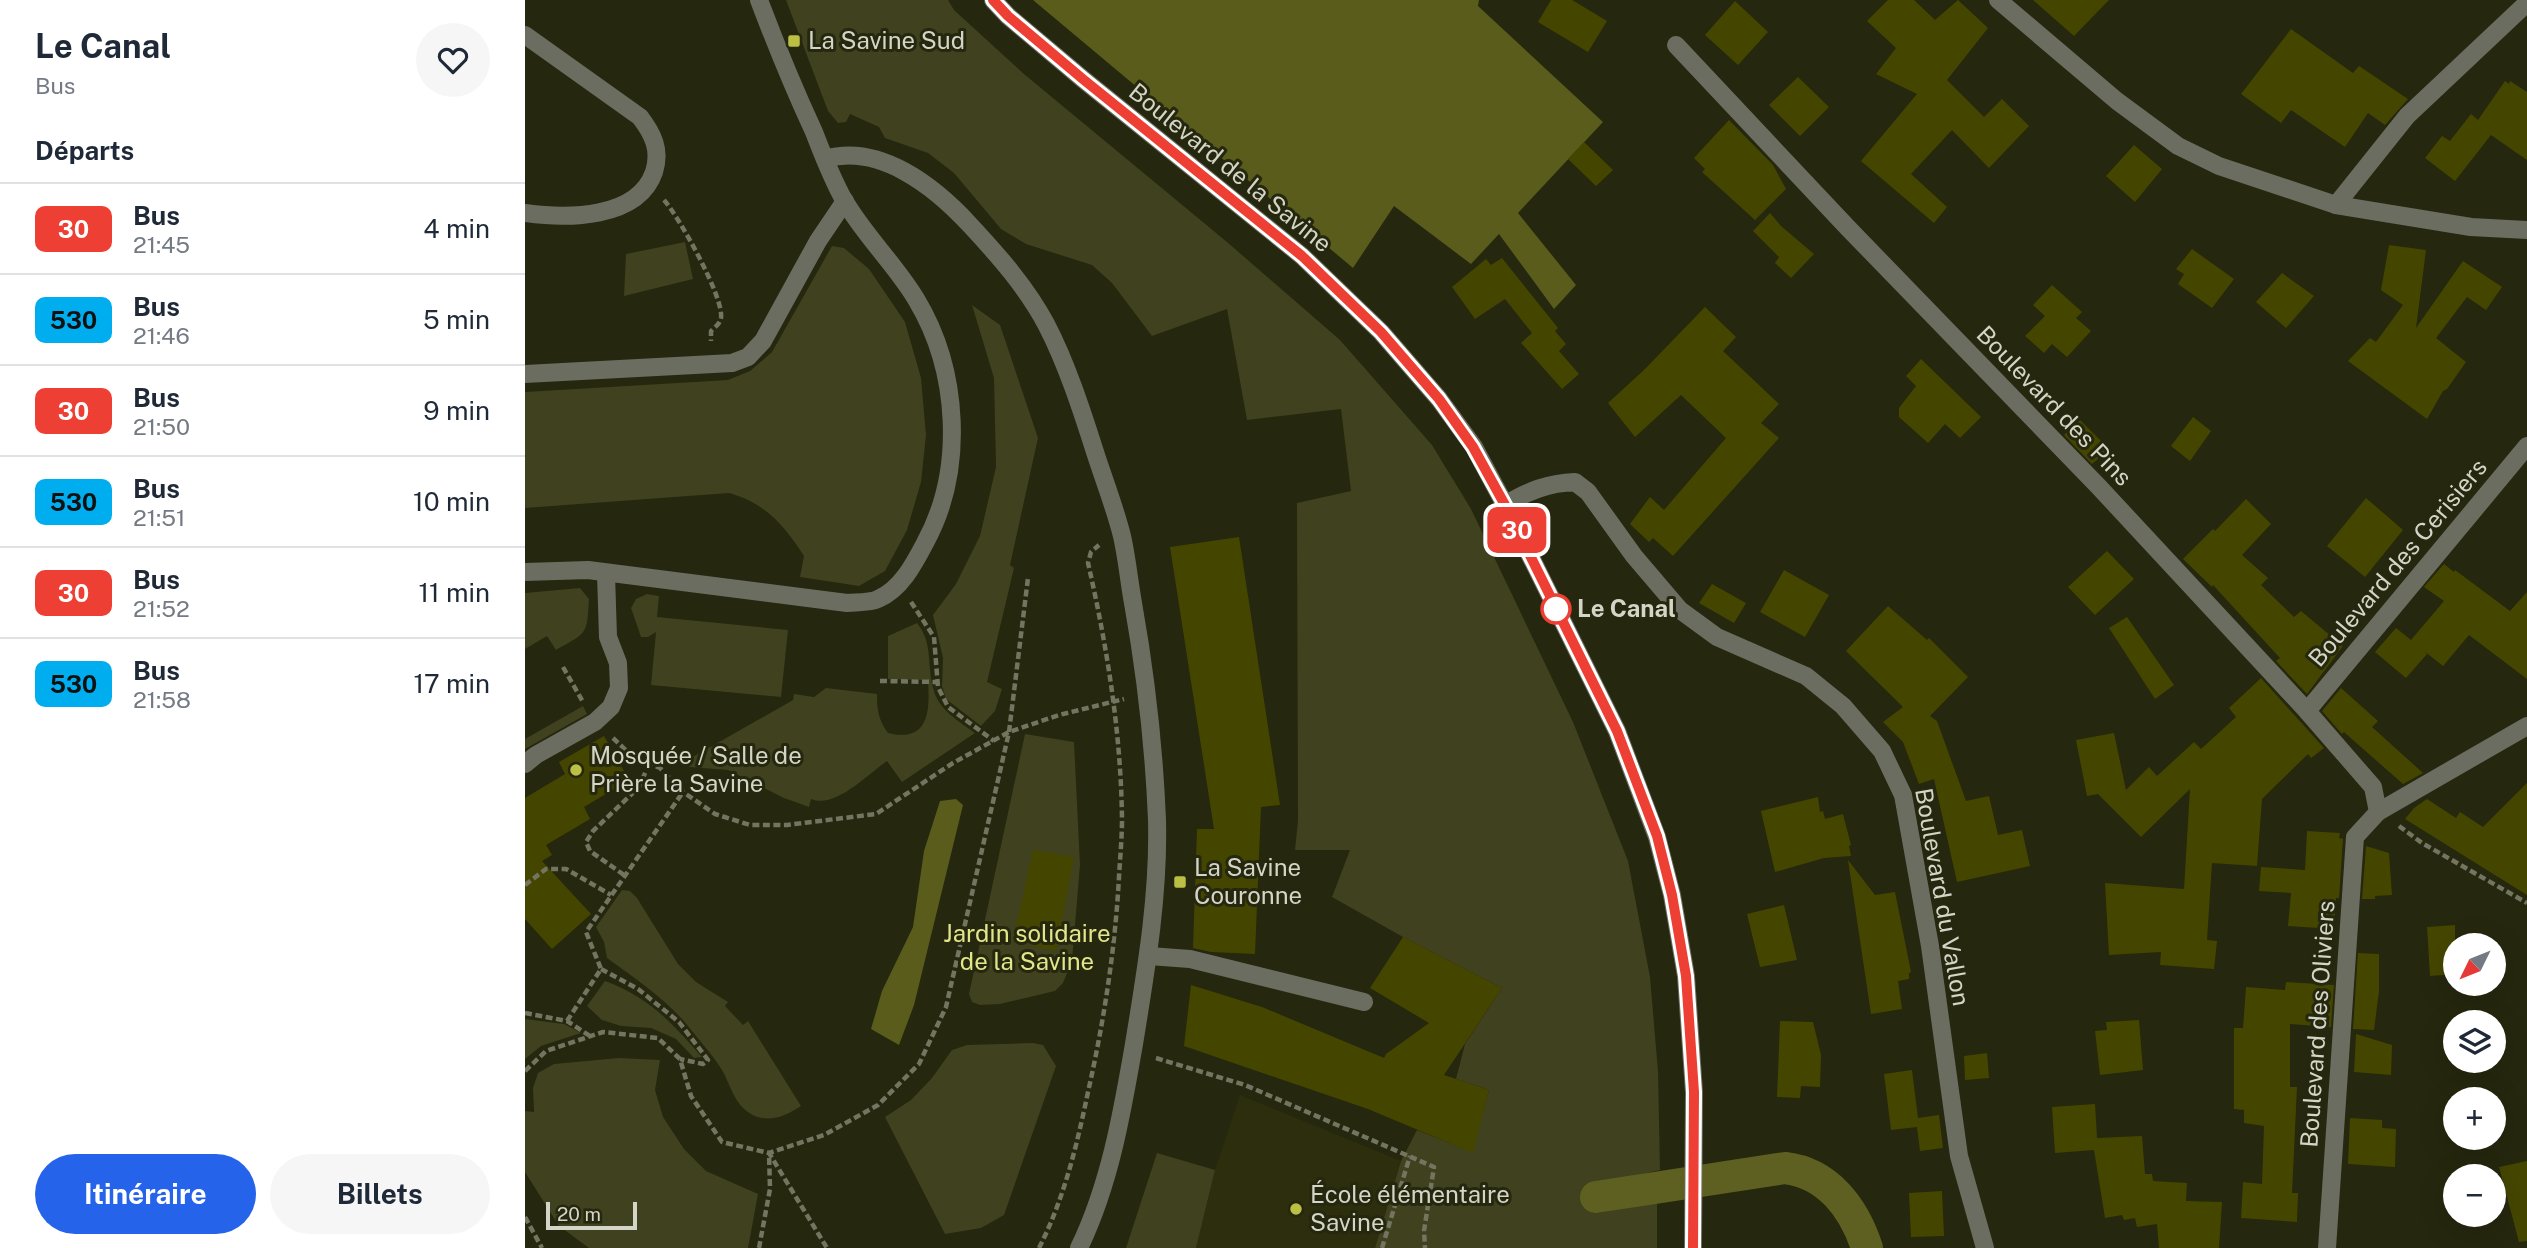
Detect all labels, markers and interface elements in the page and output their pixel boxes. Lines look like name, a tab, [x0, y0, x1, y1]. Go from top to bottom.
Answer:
button: heart	[416, 23, 490, 97]
place label: La Savine Sud	[808, 26, 965, 54]
text: Le Canal	[35, 27, 171, 65]
marker: La Savine Sud	[786, 33, 802, 49]
text: Bus	[35, 72, 75, 99]
street label: Boulevard de la Savine	[1124, 77, 1337, 257]
text: Départs	[35, 135, 134, 166]
text: Bus	[133, 200, 180, 231]
text: 4 min	[423, 213, 490, 244]
text: 30	[58, 215, 89, 243]
text: 21:45	[133, 231, 190, 258]
text: Bus	[133, 291, 180, 322]
text: 5 min	[423, 304, 490, 335]
text: 530	[50, 306, 97, 334]
street label: Boulevard des Pins	[1971, 320, 2138, 491]
text: 21:46	[133, 322, 190, 349]
text: Bus	[133, 382, 180, 413]
text: 9 min	[423, 395, 490, 426]
text: 30	[58, 397, 89, 425]
text: 21:50	[133, 413, 190, 440]
street label: Boulevard des Cerisiers	[2302, 453, 2492, 672]
text: Bus	[133, 473, 180, 504]
text: 10 min	[413, 486, 490, 517]
text: 530	[50, 488, 97, 516]
text: 21:51	[133, 504, 185, 531]
line badge: 30	[1485, 507, 1549, 553]
text: 30	[1501, 516, 1533, 544]
text: Bus	[133, 564, 180, 595]
text: 11 min	[418, 577, 490, 608]
text: 30	[58, 579, 89, 607]
marker: Le Canal	[1541, 594, 1571, 624]
place label: Le Canal	[1577, 594, 1676, 622]
text: 21:52	[133, 595, 190, 622]
text: Bus	[133, 655, 180, 686]
text: 17 min	[413, 668, 490, 699]
text: 530	[50, 670, 97, 698]
text: 21:58	[133, 686, 191, 713]
place label: Mosquée / Salle de Prière la Savine	[590, 741, 802, 797]
marker: Mosquée / Salle de Prière la Savine	[568, 762, 584, 778]
street label: Boulevard du Vallon	[1910, 786, 1976, 1008]
place label: La Savine Couronne	[1194, 853, 1302, 909]
marker: La Savine Couronne	[1172, 874, 1188, 890]
street label: Boulevard des Oliviers	[2294, 900, 2340, 1148]
park label: Jardin solidaire de la Savine	[943, 919, 1111, 975]
north arrow	[2443, 933, 2506, 996]
map controls	[2443, 933, 2506, 1227]
button: layers	[2443, 1010, 2506, 1073]
button: +	[2443, 1087, 2506, 1150]
button: Itinéraire	[35, 1154, 256, 1234]
button: Billets	[270, 1154, 490, 1234]
button: −	[2443, 1164, 2506, 1227]
place label: École élémentaire Savine	[1310, 1180, 1510, 1236]
scale bar	[546, 1199, 637, 1231]
marker: École élémentaire Savine	[1288, 1201, 1304, 1217]
text: 20 m	[557, 1203, 601, 1225]

